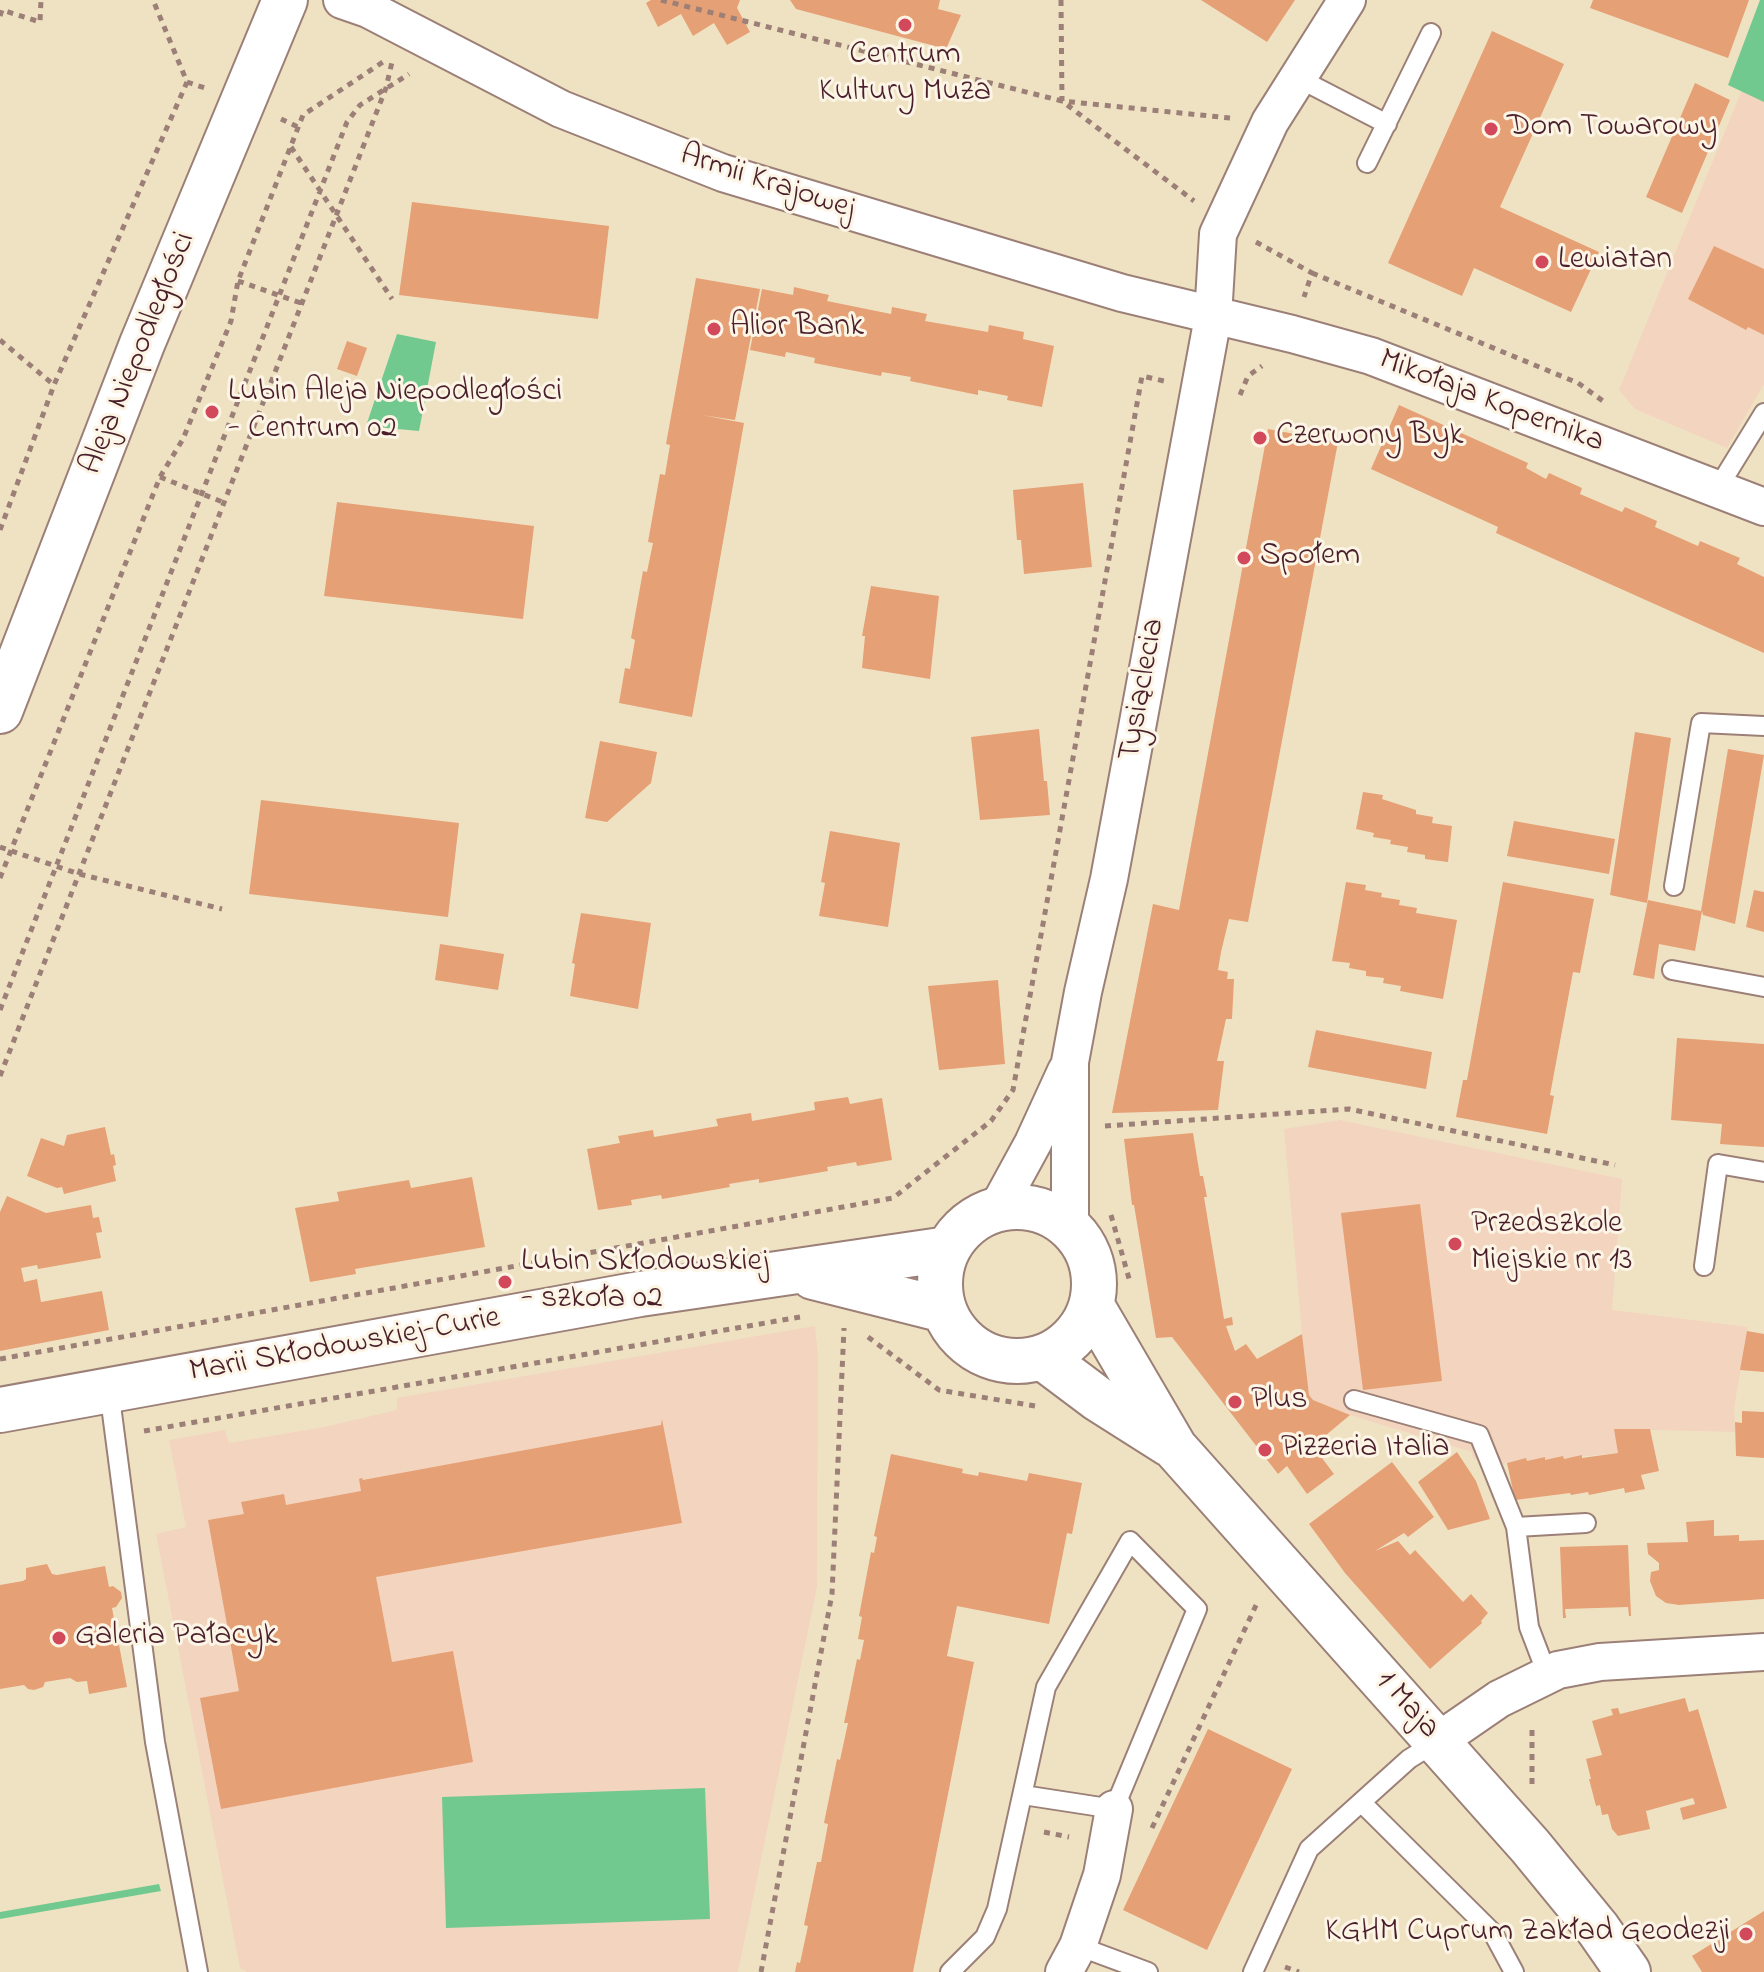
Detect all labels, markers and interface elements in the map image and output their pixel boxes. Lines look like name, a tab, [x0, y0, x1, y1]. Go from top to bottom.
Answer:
marker: Centrum Kultury Muza	[896, 16, 914, 34]
place label: Centrum Kultury Muza	[819, 38, 991, 113]
place label: Dom Towarowy	[1507, 110, 1717, 148]
marker: Dom Towarowy	[1482, 120, 1500, 138]
street label: Armii Krajowej	[675, 138, 859, 230]
street label: Aleja Niepodległości	[74, 227, 206, 481]
place label: Lewiatan	[1558, 243, 1672, 281]
marker: Lewiatan	[1533, 253, 1551, 271]
place label: Alior Bank	[730, 310, 864, 348]
marker: Alior Bank	[705, 320, 723, 338]
street label: Mikołaja Kopernika	[1373, 342, 1609, 464]
place label: Lubin Aleja Niepodległości - Centrum 02	[228, 375, 562, 450]
marker: Lubin Aleja Niepodległości - Centrum 02	[203, 403, 221, 421]
place label: Czerwony Byk	[1276, 419, 1463, 457]
marker: Czerwony Byk	[1251, 429, 1269, 447]
place label: Społem	[1260, 539, 1360, 577]
marker: Społem	[1235, 549, 1253, 567]
street label: Tysiąclecia	[1113, 616, 1175, 764]
place label: Przedszkole Miejskie nr 13	[1471, 1207, 1632, 1282]
marker: Przedszkole Miejskie nr 13	[1446, 1235, 1464, 1253]
place label: Lubin Skłodowskiej - szkoła 02	[521, 1245, 768, 1320]
marker: Lubin Skłodowskiej - szkoła 02	[496, 1273, 514, 1291]
street label: Marii Skłodowskiej-Curie	[187, 1301, 503, 1393]
place label: Plus	[1251, 1383, 1307, 1421]
marker: Plus	[1226, 1393, 1244, 1411]
place label: Pizzeria Italia	[1281, 1431, 1449, 1469]
marker: Pizzeria Italia	[1256, 1441, 1274, 1459]
place label: Galeria Pałacyk	[75, 1619, 277, 1657]
marker: Galeria Pałacyk	[50, 1629, 68, 1647]
street label: 1 Maja	[1365, 1664, 1447, 1748]
place label: KGHM Cuprum Zakład Geodezji	[1325, 1915, 1730, 1953]
marker: KGHM Cuprum Zakład Geodezji	[1737, 1925, 1755, 1943]

